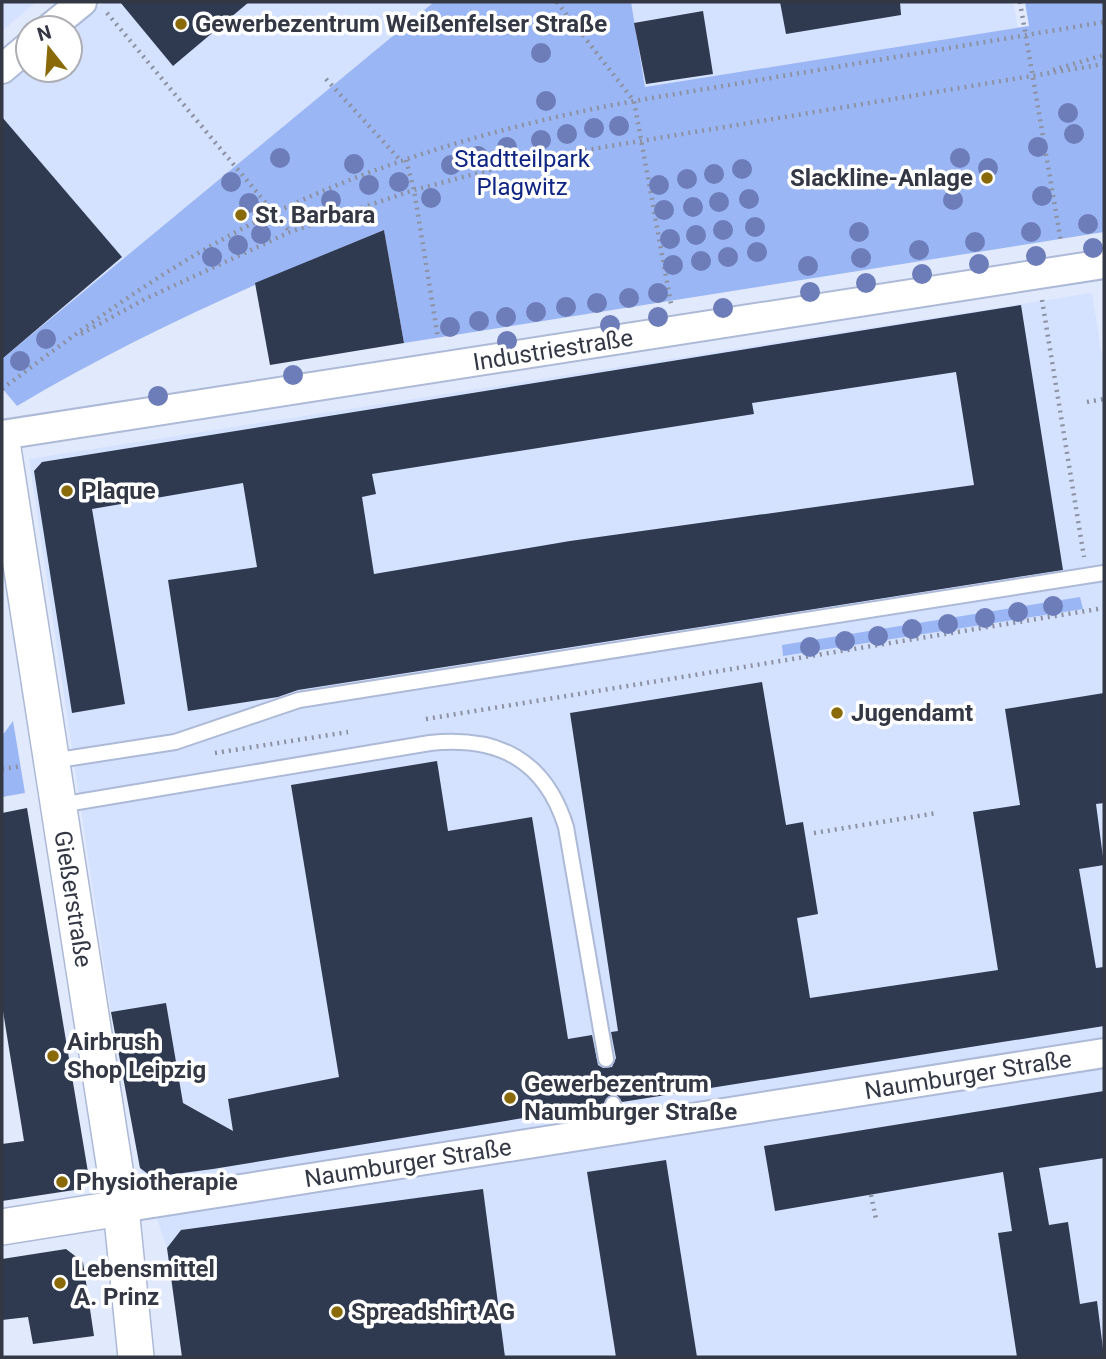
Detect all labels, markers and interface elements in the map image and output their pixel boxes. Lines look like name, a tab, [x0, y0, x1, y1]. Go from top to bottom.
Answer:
place label: Gewerbezentrum Weißenfelser Straße	[195, 10, 607, 38]
north arrow	[14, 14, 84, 84]
marker: Gewerbezentrum Weißenfelser Straße	[173, 16, 189, 32]
text: N	[34, 20, 54, 46]
park label: Stadtteilpark Plagwitz	[454, 145, 591, 201]
place label: Slackline-Anlage	[790, 164, 973, 192]
marker: Slackline-Anlage	[979, 170, 995, 186]
place label: St. Barbara	[255, 201, 376, 229]
marker: St. Barbara	[233, 207, 249, 223]
street label: Industriestraße	[471, 324, 635, 376]
place label: Plaque	[81, 477, 156, 505]
marker: Plaque	[59, 483, 75, 499]
place label: Jugendamt	[851, 699, 973, 727]
marker: Jugendamt	[829, 705, 845, 721]
street label: Gießerstraße	[48, 829, 98, 969]
place label: Airbrush Shop Leipzig	[67, 1028, 206, 1084]
street label: Naumburger Straße	[863, 1045, 1073, 1105]
marker: Airbrush Shop Leipzig	[45, 1048, 61, 1064]
place label: Gewerbezentrum Naumburger Straße	[524, 1070, 737, 1126]
marker: Gewerbezentrum Naumburger Straße	[502, 1090, 518, 1106]
street label: Naumburger Straße	[303, 1133, 513, 1193]
place label: Physiotherapie	[76, 1168, 238, 1196]
marker: Physiotherapie	[54, 1174, 70, 1190]
place label: Lebensmittel A. Prinz	[74, 1255, 215, 1311]
marker: Lebensmittel A. Prinz	[52, 1275, 68, 1291]
place label: Spreadshirt AG	[351, 1298, 515, 1326]
marker: Spreadshirt AG	[329, 1304, 345, 1320]

